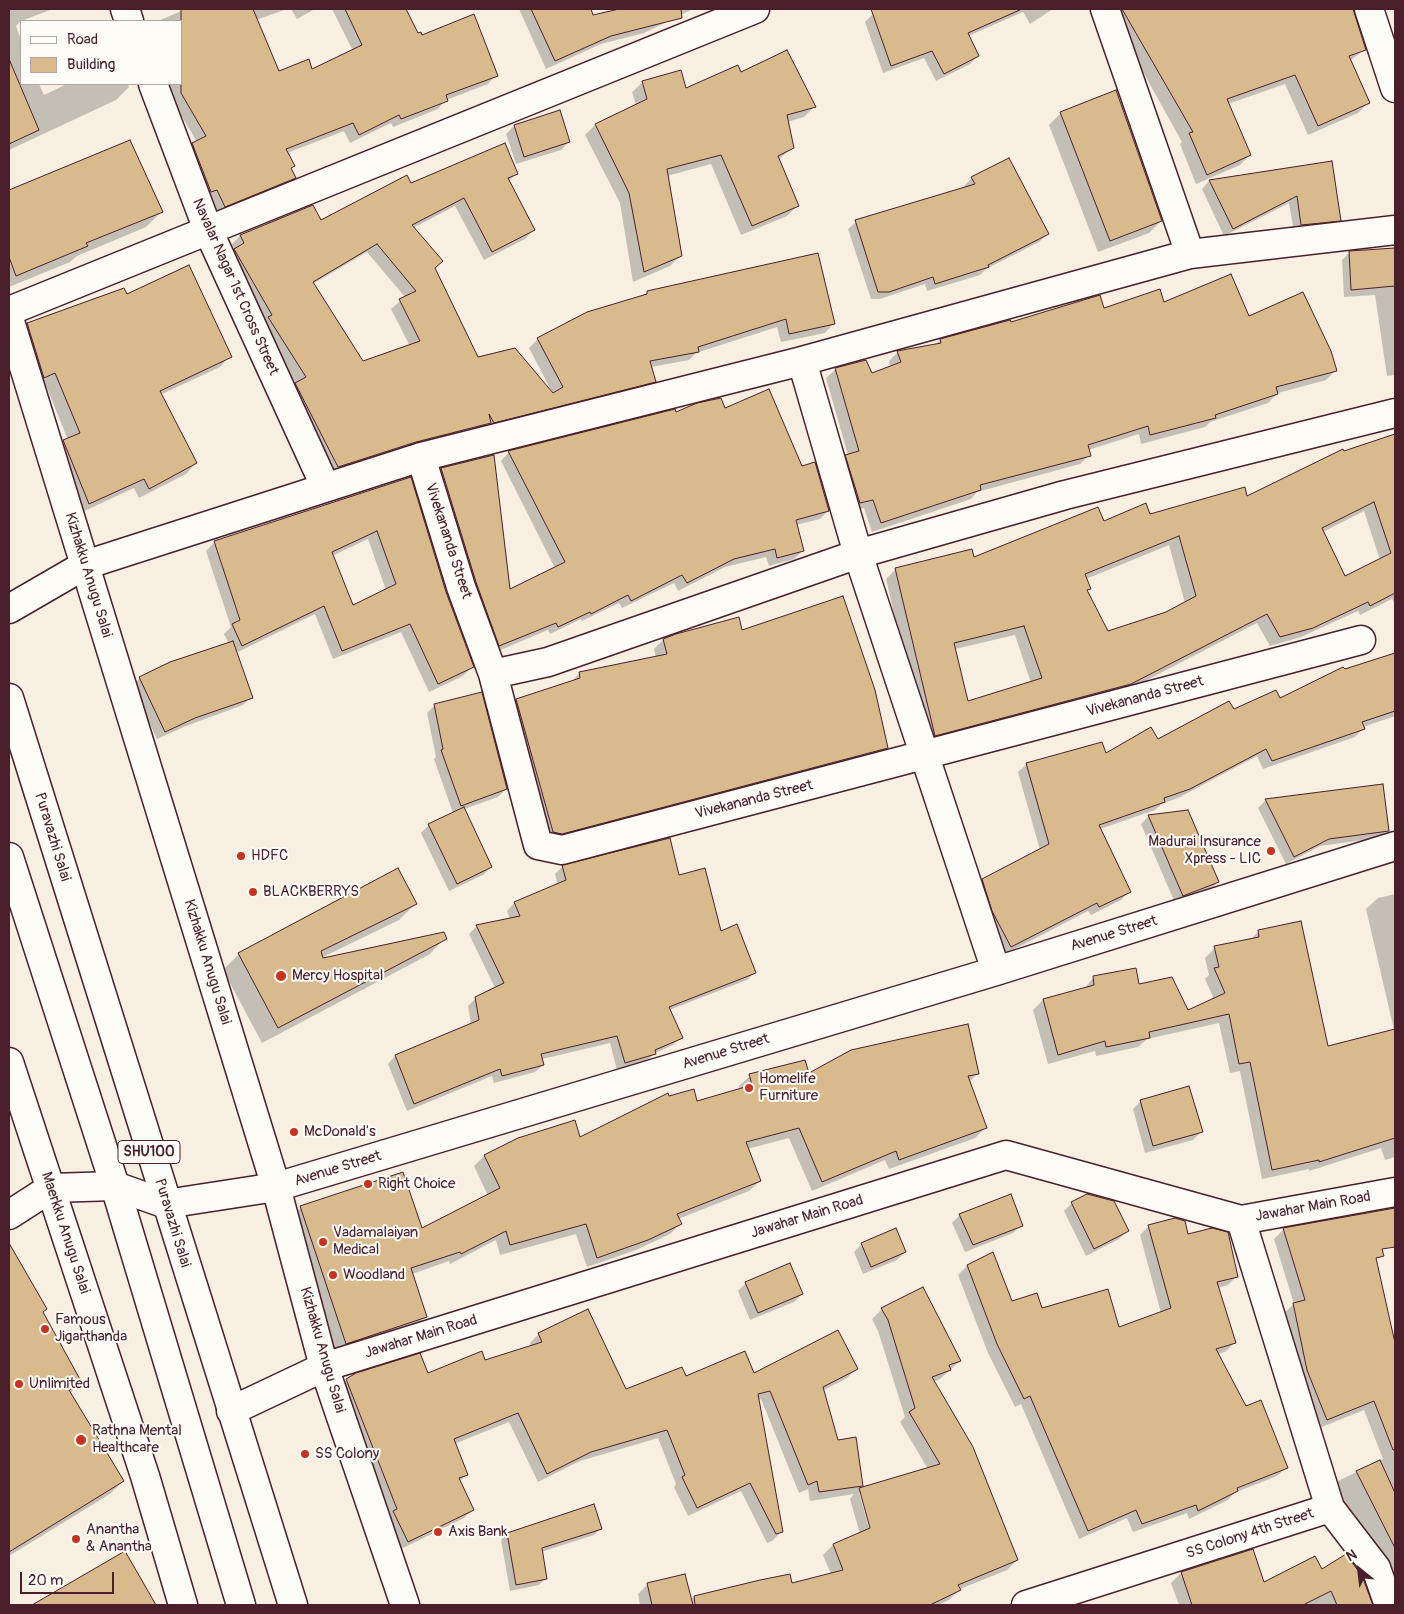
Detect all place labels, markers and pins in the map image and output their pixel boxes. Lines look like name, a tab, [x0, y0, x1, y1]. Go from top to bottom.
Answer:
place label: Madurai Insurance Xpress - LIC	[1148, 833, 1261, 868]
marker: Madurai Insurance Xpress - LIC	[1265, 845, 1277, 857]
place label: HDFC	[251, 847, 288, 865]
marker: HDFC	[235, 850, 247, 862]
place label: BLACKBERRYS	[263, 883, 359, 901]
marker: BLACKBERRYS	[247, 886, 259, 898]
place label: Mercy Hospital	[292, 967, 383, 985]
marker: Mercy Hospital	[274, 969, 288, 983]
place label: Homelife Furniture	[759, 1070, 818, 1105]
marker: Homelife Furniture	[743, 1082, 755, 1094]
place label: McDonald's	[304, 1123, 376, 1141]
marker: McDonald's	[288, 1126, 300, 1138]
place label: Right Choice	[378, 1175, 455, 1193]
marker: Right Choice	[362, 1178, 374, 1190]
place label: Vadamalaiyan Medical	[333, 1224, 418, 1259]
marker: Vadamalaiyan Medical	[317, 1236, 329, 1248]
place label: Woodland	[343, 1266, 405, 1284]
marker: Woodland	[327, 1269, 339, 1281]
place label: Famous Jigarthanda	[55, 1311, 127, 1346]
marker: Famous Jigarthanda	[39, 1323, 51, 1335]
place label: Unlimited	[29, 1375, 90, 1393]
marker: Unlimited	[13, 1378, 25, 1390]
place label: Rathna Mental Healthcare	[92, 1422, 182, 1457]
marker: Rathna Mental Healthcare	[74, 1433, 88, 1447]
place label: SS Colony	[315, 1445, 379, 1463]
marker: SS Colony	[299, 1448, 311, 1460]
place label: Anantha & Anantha	[86, 1521, 152, 1556]
place label: Axis Bank	[448, 1523, 508, 1541]
marker: Axis Bank	[432, 1526, 444, 1538]
marker: Anantha & Anantha	[70, 1533, 82, 1545]

